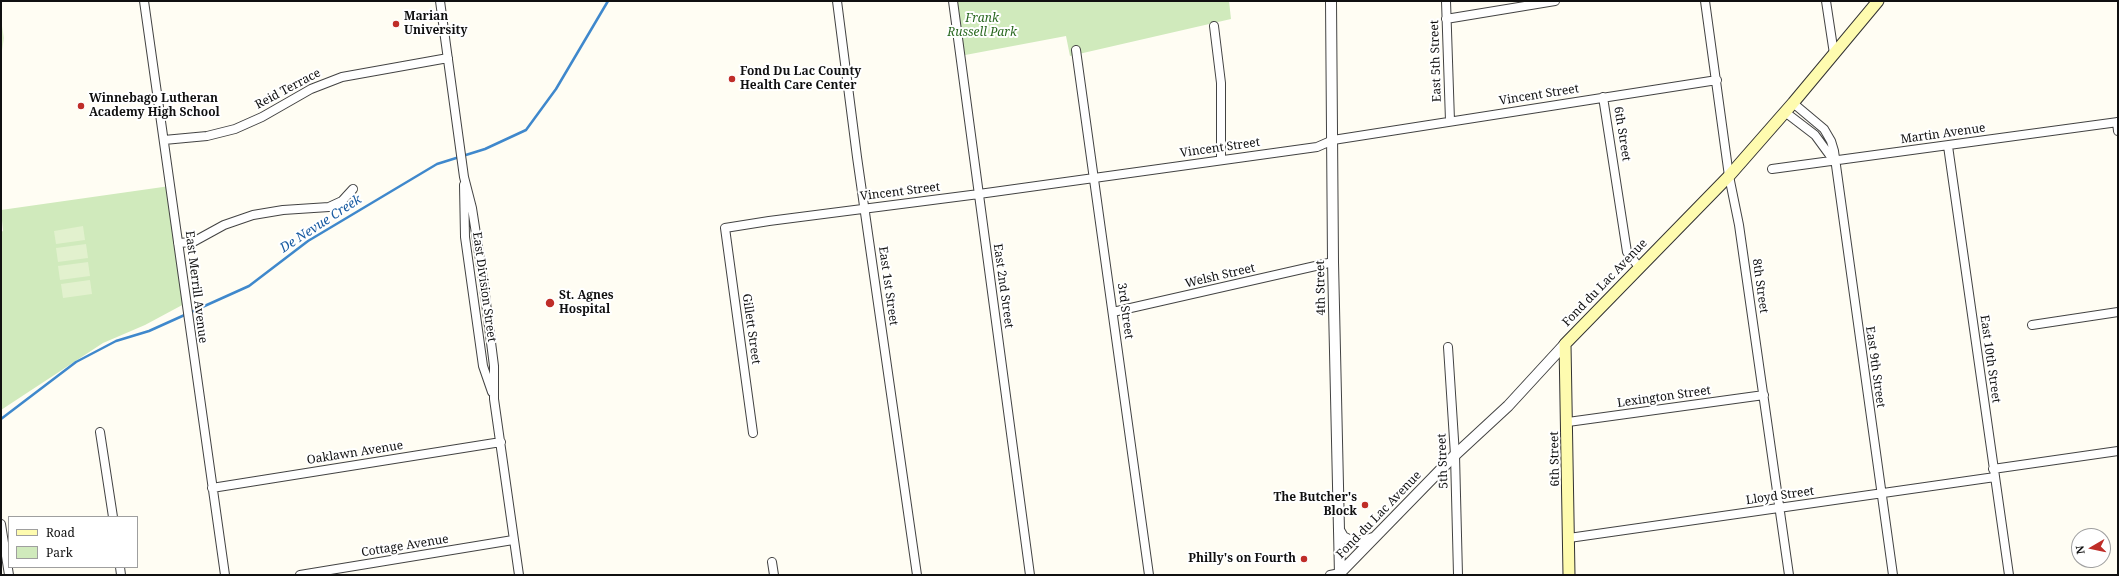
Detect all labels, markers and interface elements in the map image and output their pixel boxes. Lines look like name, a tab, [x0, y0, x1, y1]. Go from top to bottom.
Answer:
place label: Marian University	[404, 10, 467, 38]
park label: Frank Russell Park	[947, 12, 1017, 40]
marker: Marian University	[391, 19, 401, 29]
street label: East 5th Street	[1427, 20, 1445, 102]
place label: Fond Du Lac County Health Care Center	[740, 65, 861, 93]
street label: Reid Terrace	[253, 66, 323, 112]
marker: Fond Du Lac County Health Care Center	[727, 74, 737, 84]
street label: Vincent Street	[1498, 82, 1580, 108]
place label: Winnebago Lutheran Academy High School	[89, 92, 220, 120]
marker: Winnebago Lutheran Academy High School	[76, 101, 86, 111]
street label: 6th Street	[1611, 106, 1633, 162]
street label: Martin Avenue	[1900, 121, 1986, 147]
street label: Vincent Street	[1179, 135, 1261, 161]
street label: Vincent Street	[859, 180, 941, 204]
water label: De Nevue Creek	[277, 192, 365, 256]
street label: East Merrill Avenue	[182, 230, 210, 344]
street label: East Division Street	[469, 231, 499, 343]
street label: Fond du Lac Avenue	[1560, 236, 1650, 330]
street label: East 2nd Street	[990, 243, 1016, 329]
street label: East 1st Street	[875, 245, 901, 327]
street label: 8th Street	[1749, 258, 1771, 314]
street label: 4th Street	[1313, 260, 1329, 316]
street label: Welsh Street	[1183, 261, 1257, 291]
street label: 3rd Street	[1114, 282, 1136, 340]
place label: St. Agnes Hospital	[559, 289, 614, 317]
street label: Gillett Street	[739, 293, 763, 365]
marker: St. Agnes Hospital	[544, 297, 556, 309]
street label: East 10th Street	[1977, 314, 2003, 404]
street label: East 9th Street	[1862, 325, 1888, 409]
street label: Lexington Street	[1616, 383, 1712, 411]
street label: 6th Street	[1547, 431, 1563, 487]
street label: 5th Street	[1435, 433, 1451, 489]
street label: Oaklawn Avenue	[306, 438, 404, 468]
street label: Fond du Lac Avenue	[1334, 468, 1424, 562]
street label: Lloyd Street	[1745, 484, 1815, 508]
place label: The Butcher's Block	[1274, 491, 1357, 519]
marker: The Butcher's Block	[1360, 500, 1370, 510]
legend	[8, 516, 138, 568]
text: Road	[46, 524, 75, 541]
north arrow	[2071, 528, 2111, 568]
street label: Cottage Avenue	[360, 532, 450, 560]
text: Park	[46, 544, 73, 561]
text: N	[2072, 544, 2088, 555]
place label: Philly's on Fourth	[1188, 552, 1296, 566]
marker: Philly's on Fourth	[1299, 554, 1309, 564]

